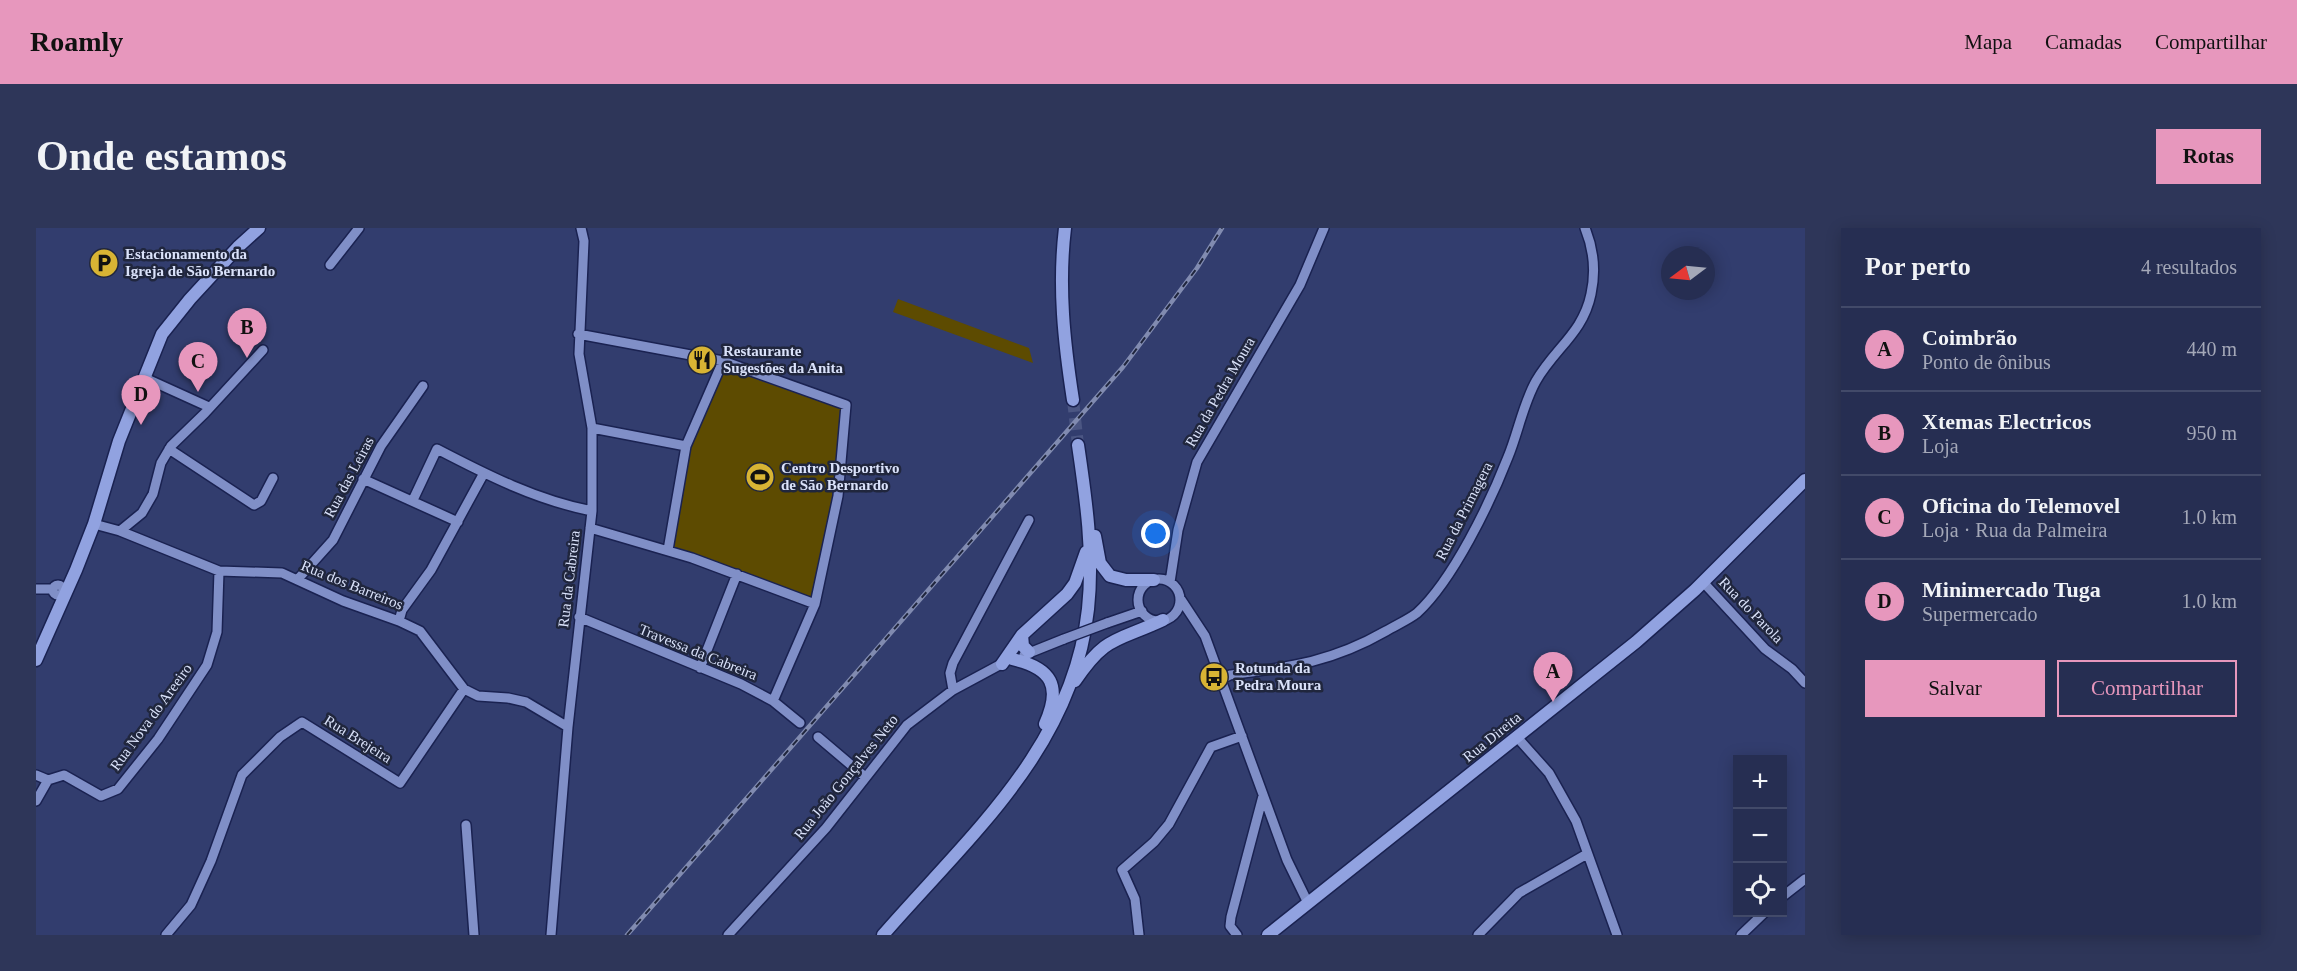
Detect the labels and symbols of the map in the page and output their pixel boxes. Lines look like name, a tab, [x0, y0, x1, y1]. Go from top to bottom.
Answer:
place label: Estacionamento da Igreja de São Bernardo	[125, 246, 275, 279]
north arrow	[1661, 246, 1715, 300]
parking icon: Estacionamento da Igreja de São Bernardo	[88, 247, 120, 279]
pin: B	[228, 308, 266, 358]
street label: Rua da Pedra Moura	[1182, 334, 1258, 450]
pin: C	[178, 342, 218, 392]
place label: Restaurante Sugestões da Anita	[723, 343, 844, 376]
restaurant icon: Restaurante Sugestões da Anita	[686, 344, 718, 376]
pin: D	[122, 376, 160, 425]
street label: Rua das Leiras	[321, 434, 377, 520]
street label: Rua da Primagera	[1432, 459, 1496, 563]
place label: Centro Desportivo de São Bernardo	[781, 460, 899, 493]
sports icon: Centro Desportivo de São Bernardo	[744, 461, 776, 493]
your location	[1141, 519, 1170, 548]
street label: Rua da Cabreira	[555, 529, 583, 628]
street label: Rua dos Barreiros	[299, 557, 405, 613]
street label: Rua do Parola	[1716, 574, 1787, 646]
street label: Travessa da Cabreira	[637, 621, 760, 683]
pin: A	[1534, 652, 1573, 702]
place label: Rotunda da Pedra Moura	[1235, 660, 1322, 693]
street label: Rua Nova do Areeiro	[107, 661, 195, 773]
bus stop icon: Rotunda da Pedra Moura	[1198, 661, 1230, 693]
street label: Rua Direita	[1460, 709, 1524, 765]
street label: Rua Brejeira	[321, 712, 395, 766]
street label: Rua João Gonçalves Neto	[791, 712, 901, 842]

